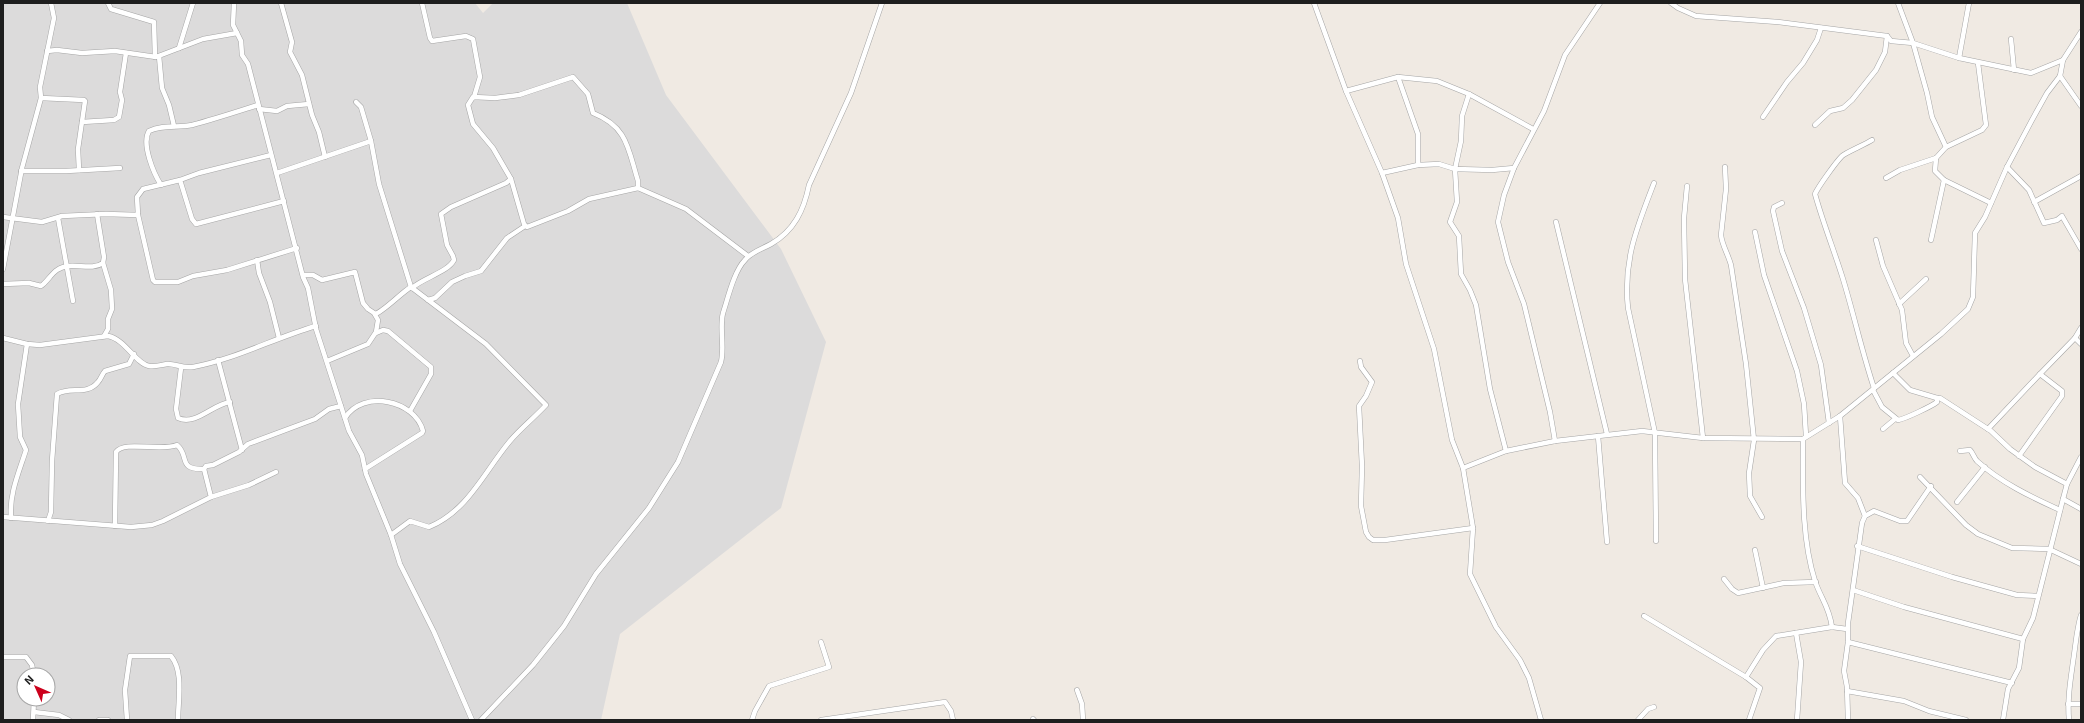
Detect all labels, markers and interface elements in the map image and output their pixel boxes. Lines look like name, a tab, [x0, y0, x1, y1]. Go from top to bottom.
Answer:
north arrow	[16, 667, 56, 707]
text: N	[21, 672, 36, 687]

